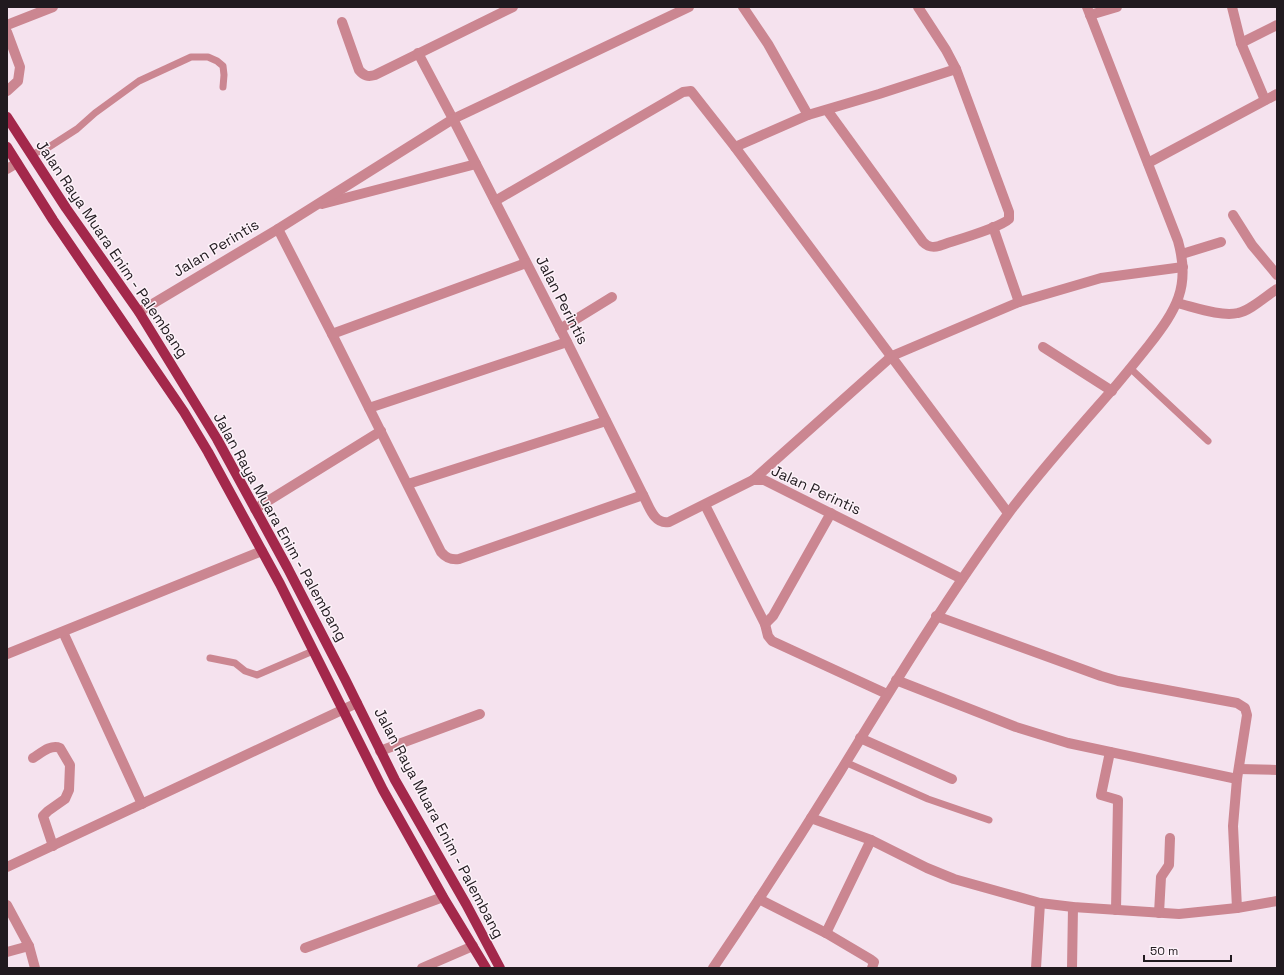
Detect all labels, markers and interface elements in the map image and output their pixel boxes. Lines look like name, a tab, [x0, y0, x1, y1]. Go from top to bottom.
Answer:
street label: Jalan Raya Muara Enim - Palembang	[32, 136, 193, 361]
street label: Jalan Perintis	[169, 214, 262, 281]
street label: Jalan Perintis	[532, 252, 593, 347]
street label: Jalan Raya Muara Enim - Palembang	[209, 409, 351, 644]
street label: Jalan Perintis	[768, 460, 864, 519]
street label: Jalan Raya Muara Enim - Palembang	[370, 704, 509, 941]
scale bar	[1144, 937, 1231, 963]
text: 50 m	[1150, 943, 1178, 959]

